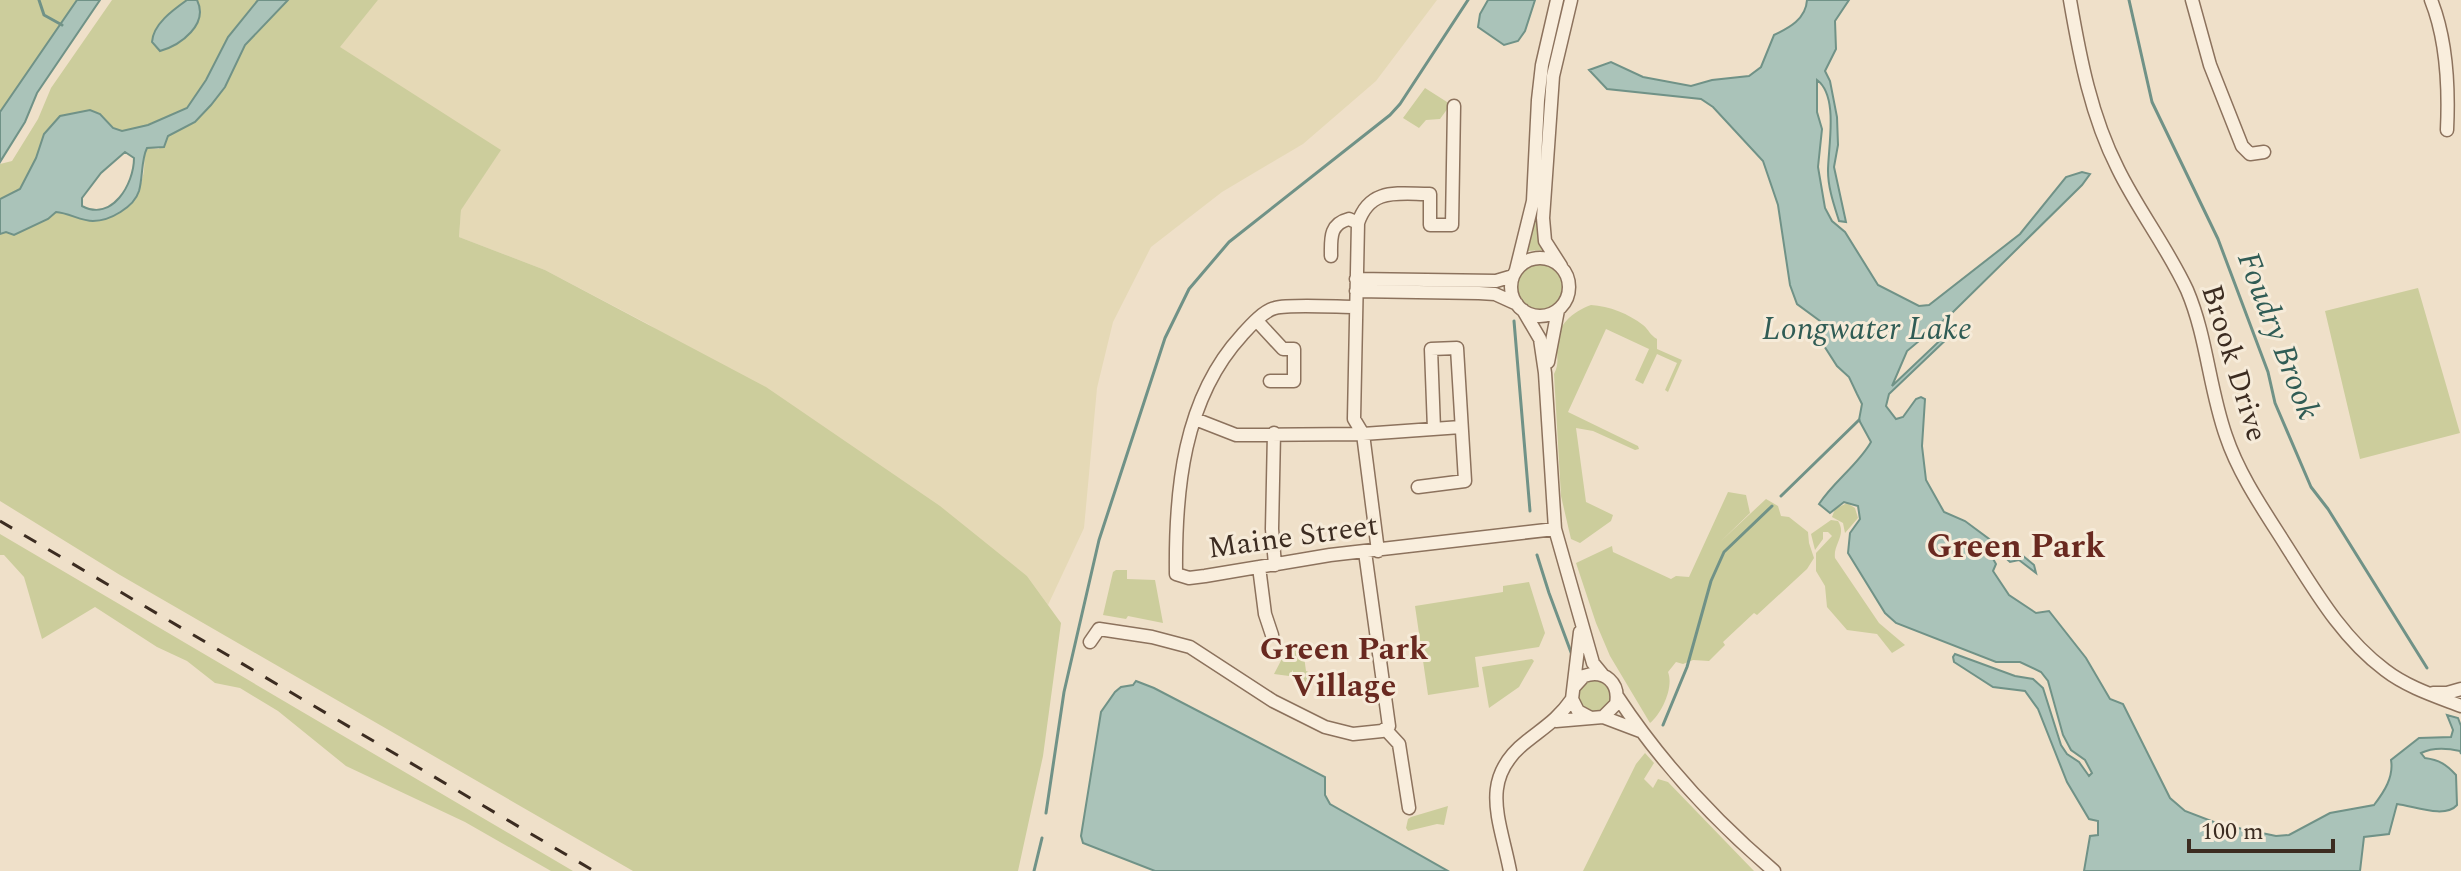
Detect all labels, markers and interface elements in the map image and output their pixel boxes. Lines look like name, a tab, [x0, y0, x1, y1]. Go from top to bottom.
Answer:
water label: Foudry Brook	[2223, 245, 2333, 427]
street label: Brook Drive	[2188, 279, 2280, 447]
water label: Longwater Lake	[1762, 305, 1972, 354]
street label: Maine Street	[1205, 502, 1381, 572]
district label: Green Park	[1926, 521, 2106, 573]
district label: Green Park Village	[1260, 625, 1429, 711]
scale bar	[2189, 803, 2333, 853]
text: 100 m	[2201, 814, 2264, 850]

